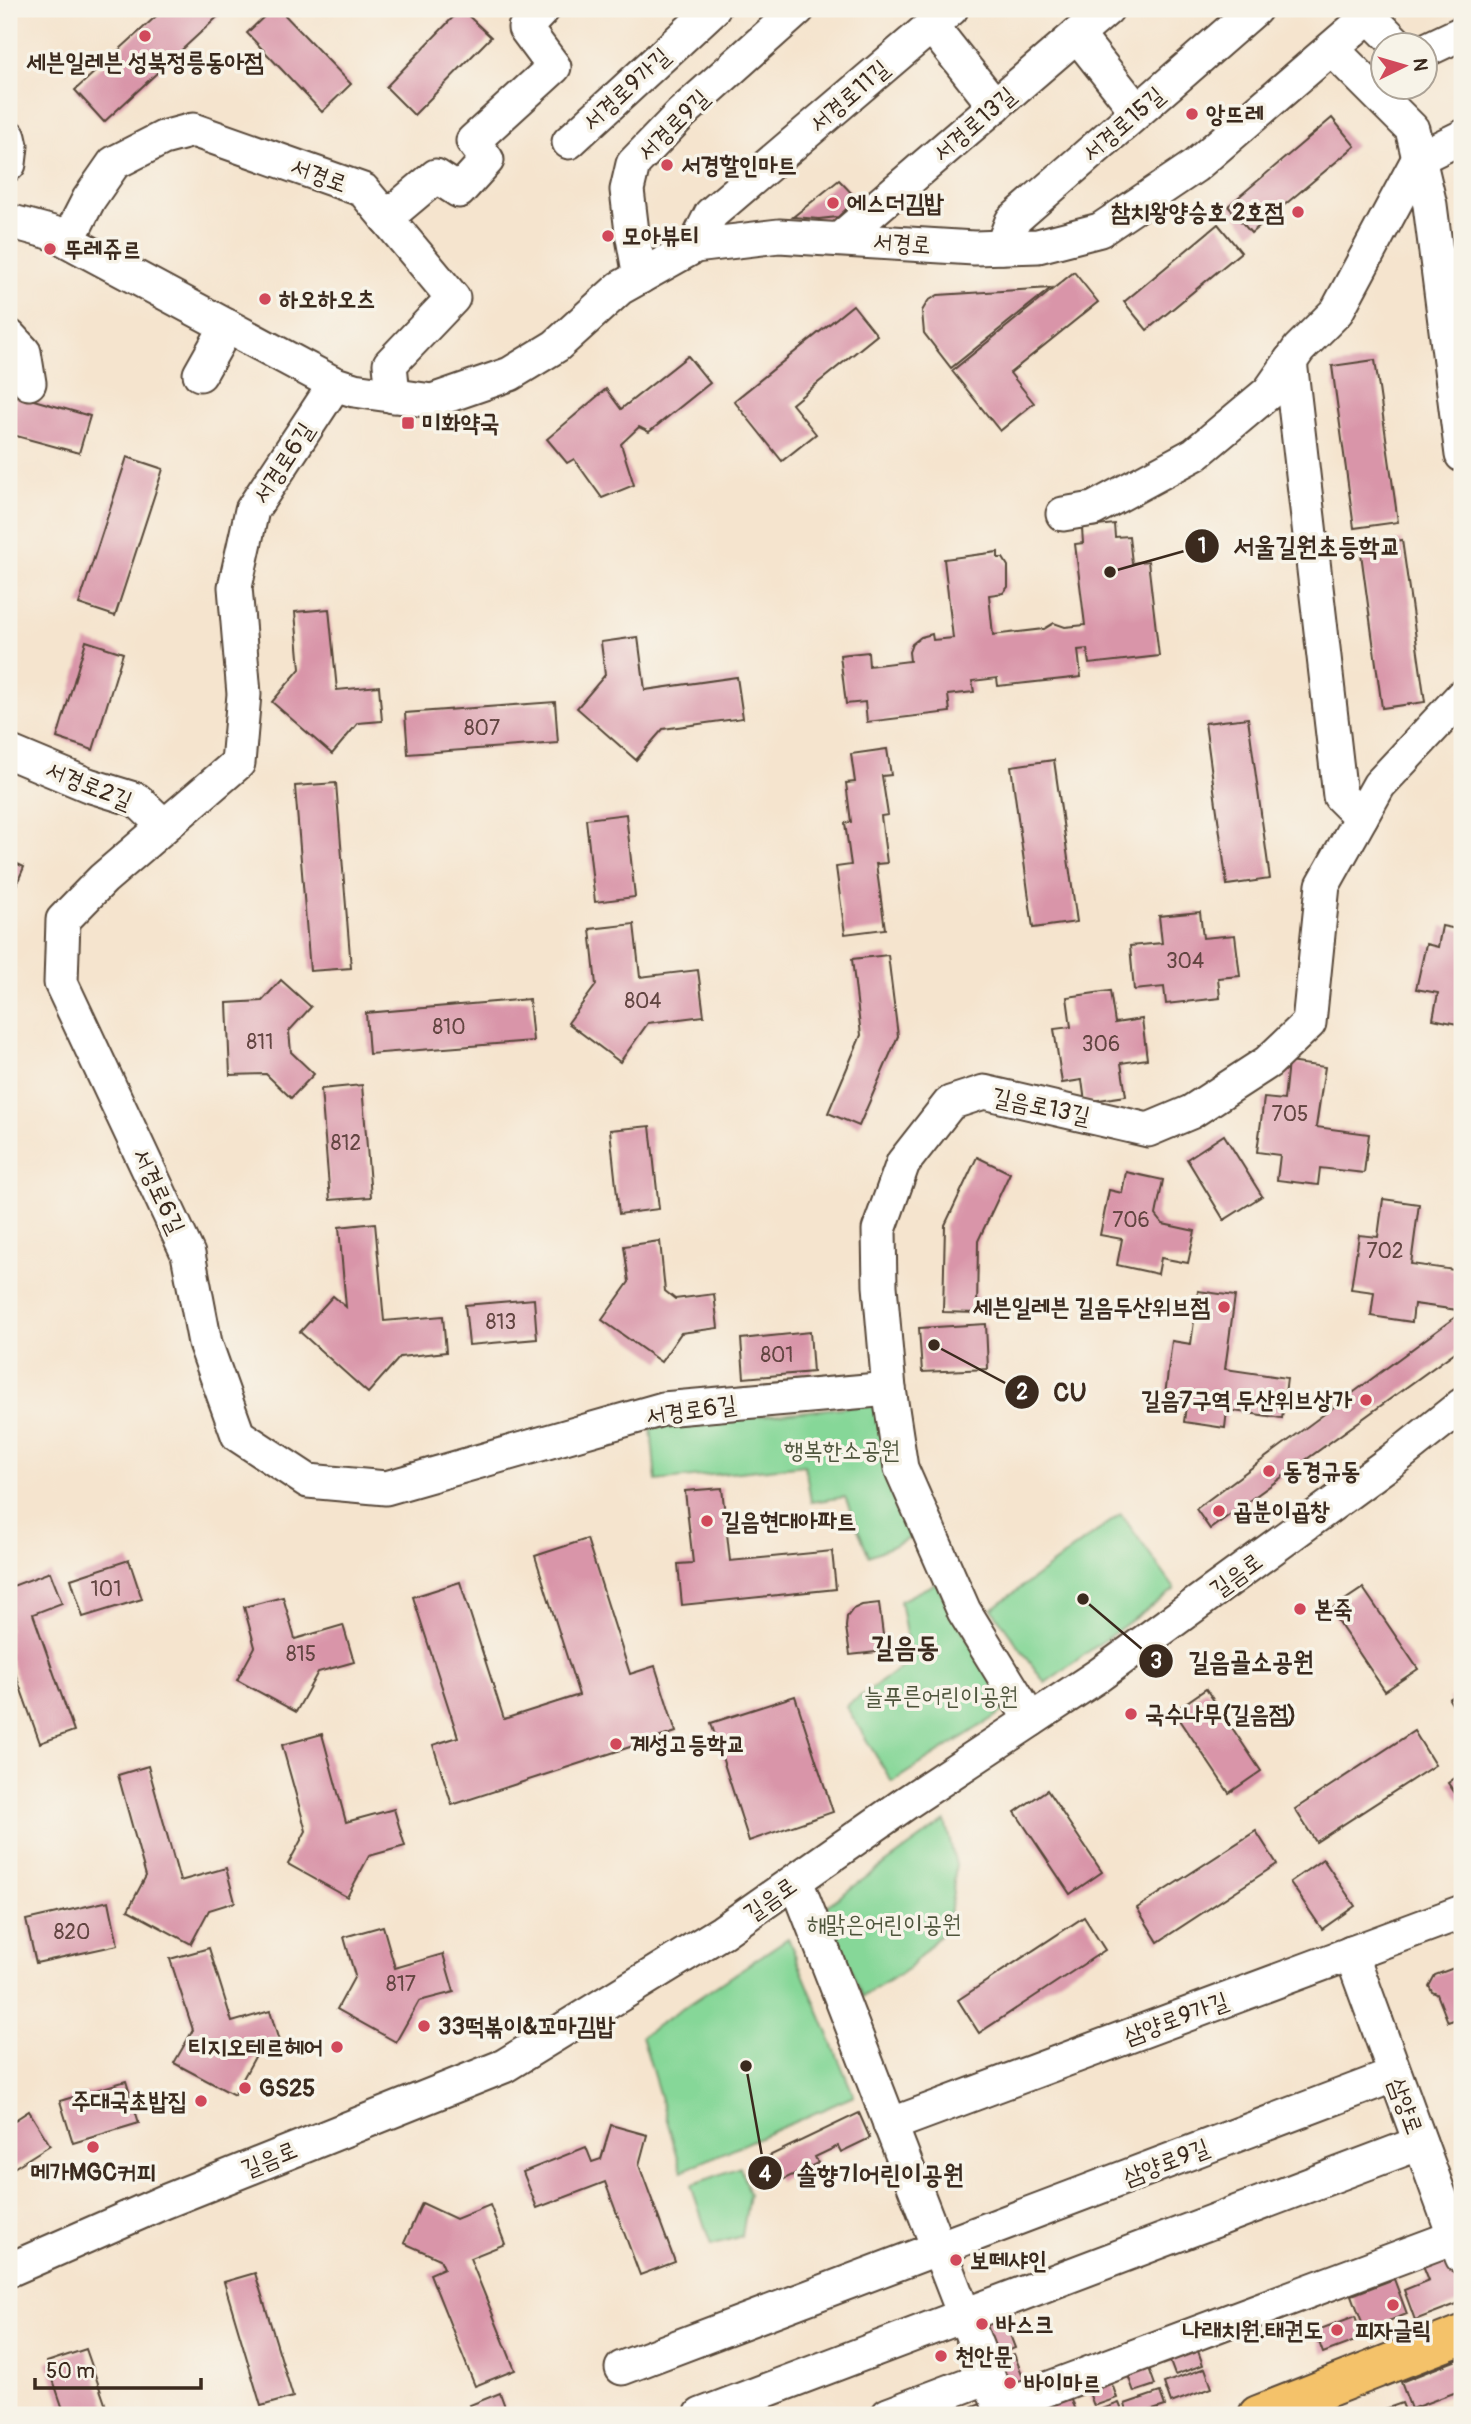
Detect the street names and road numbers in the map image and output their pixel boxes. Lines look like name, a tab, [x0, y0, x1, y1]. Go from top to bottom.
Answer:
street label: 서경로9가길	[577, 42, 676, 137]
street label: 서경로11길	[804, 54, 895, 139]
street label: 서경로13길	[927, 81, 1022, 168]
street label: 서경로15길	[1076, 81, 1170, 168]
street label: 서경로9길	[631, 83, 715, 167]
street label: 서경로	[287, 152, 351, 199]
street label: 서경로	[872, 227, 932, 260]
street label: 서경로6길	[246, 417, 320, 509]
street label: 서경로2길	[41, 755, 136, 816]
street label: 길음로13길	[989, 1082, 1093, 1131]
street label: 서경로6길	[126, 1144, 191, 1239]
street label: 서경로6길	[644, 1390, 738, 1431]
street label: 길음로	[1204, 1547, 1268, 1604]
street label: 길음로	[738, 1871, 802, 1928]
street label: 삼양로9가길	[1120, 1986, 1232, 2051]
street label: 삼양로	[1382, 2074, 1429, 2138]
street label: 삼양로9길	[1119, 2133, 1213, 2192]
street label: 길음로	[237, 2135, 301, 2184]

